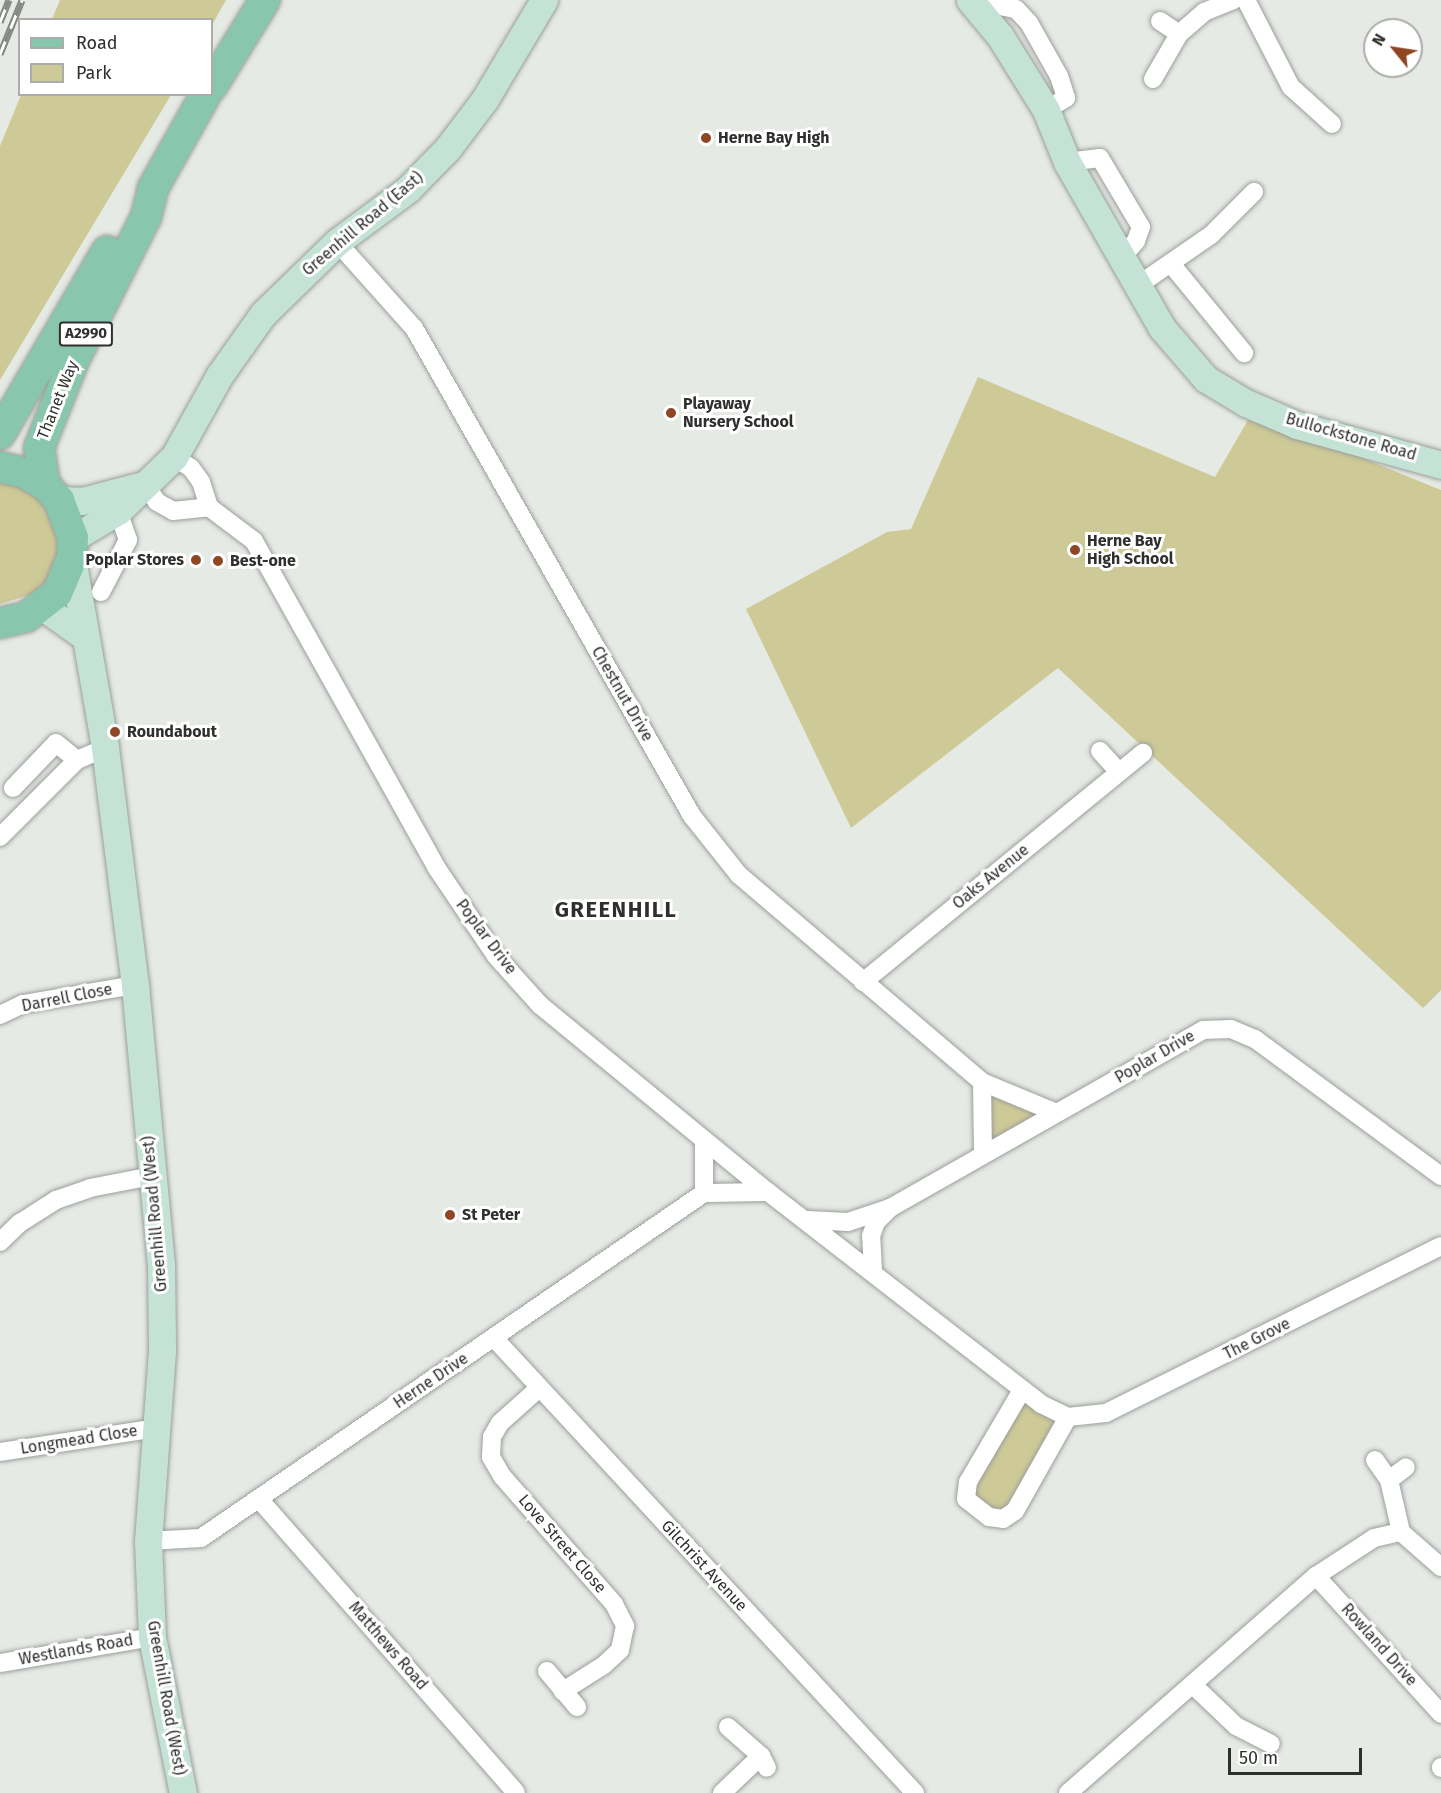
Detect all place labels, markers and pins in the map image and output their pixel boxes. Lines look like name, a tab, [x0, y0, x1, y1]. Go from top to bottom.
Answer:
place label: Herne Bay High	[718, 128, 829, 148]
marker: Herne Bay High	[699, 131, 713, 145]
place label: Playaway Nursery School	[683, 394, 794, 432]
marker: Playaway Nursery School	[664, 406, 678, 420]
place label: Herne Bay High School	[1087, 531, 1173, 569]
marker: Herne Bay High School	[1068, 543, 1082, 557]
place label: Poplar Stores	[85, 550, 184, 570]
place label: Best-one	[230, 551, 296, 571]
marker: Poplar Stores	[189, 553, 203, 567]
marker: Best-one	[211, 554, 225, 568]
place label: Roundabout	[127, 722, 217, 742]
marker: Roundabout	[108, 725, 122, 739]
place label: St Peter	[462, 1205, 520, 1225]
marker: St Peter	[443, 1208, 457, 1222]

